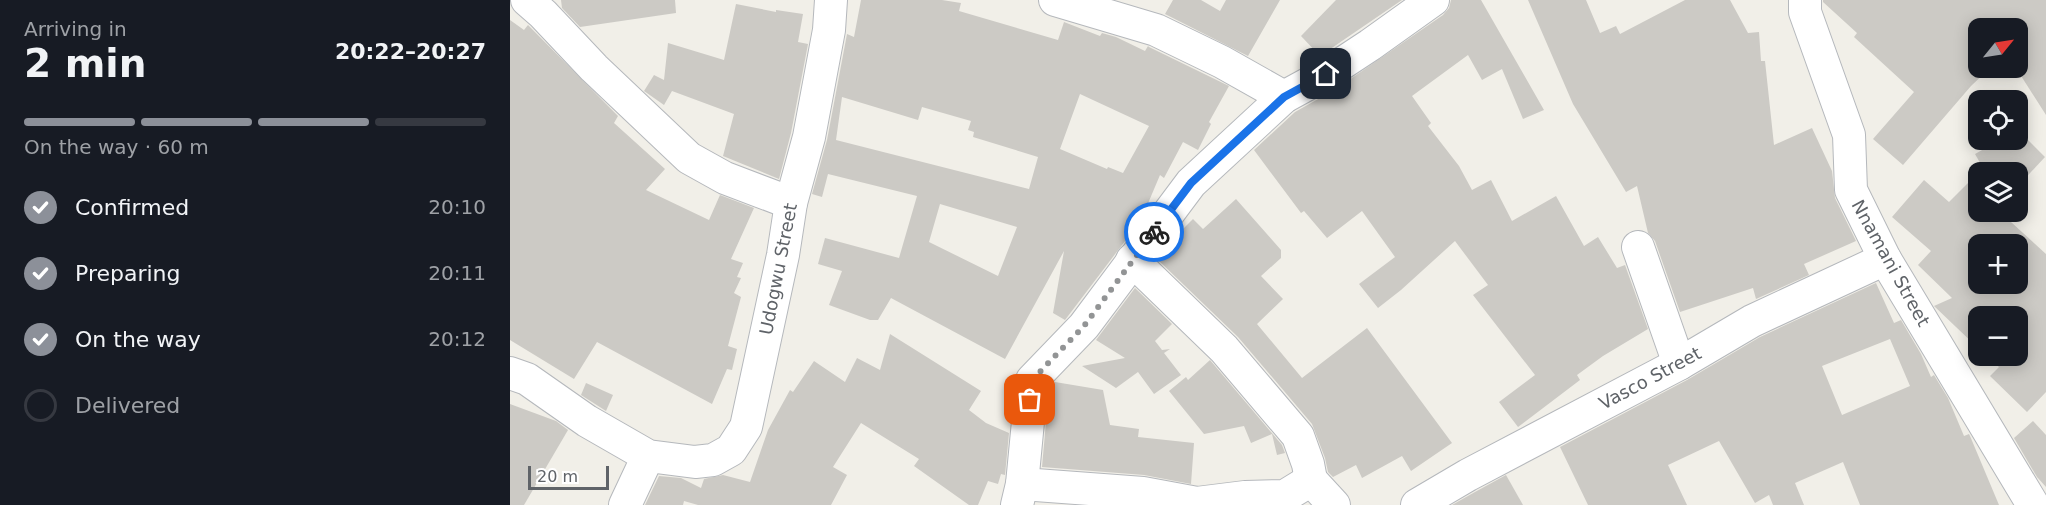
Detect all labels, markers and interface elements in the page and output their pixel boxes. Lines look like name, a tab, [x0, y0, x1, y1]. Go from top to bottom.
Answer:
text: Arriving in	[24, 17, 127, 41]
north arrow	[1968, 18, 2028, 78]
map controls	[1968, 18, 2028, 366]
text: 20:22–20:27	[335, 39, 486, 64]
text: 2 min	[24, 41, 146, 86]
pin	[1300, 48, 1351, 99]
icon: home	[1309, 57, 1342, 90]
button: locate	[1968, 90, 2028, 150]
text: On the way · 60 m	[24, 135, 209, 159]
button: layers	[1968, 162, 2028, 222]
icon: check	[24, 191, 57, 224]
text: Confirmed	[75, 195, 189, 220]
text: 20:10	[428, 195, 486, 219]
street label: Nnamani Street	[1848, 196, 1934, 330]
street label: Udogwu Street	[755, 201, 801, 337]
courier	[1124, 202, 1184, 262]
icon: bike	[1138, 216, 1171, 249]
button: +	[1968, 234, 2028, 294]
icon: check	[24, 257, 57, 290]
text: Preparing	[75, 261, 181, 286]
text: 20:11	[428, 261, 486, 285]
button: −	[1968, 306, 2028, 366]
icon: check	[24, 323, 57, 356]
text: On the way	[75, 327, 201, 352]
text: 20:12	[428, 327, 486, 351]
street label: Vasco Street	[1595, 342, 1705, 414]
pin	[1004, 374, 1055, 425]
icon: bag	[1013, 383, 1046, 416]
text: Delivered	[75, 393, 180, 418]
scale bar	[528, 463, 609, 490]
text: 20 m	[537, 467, 578, 486]

